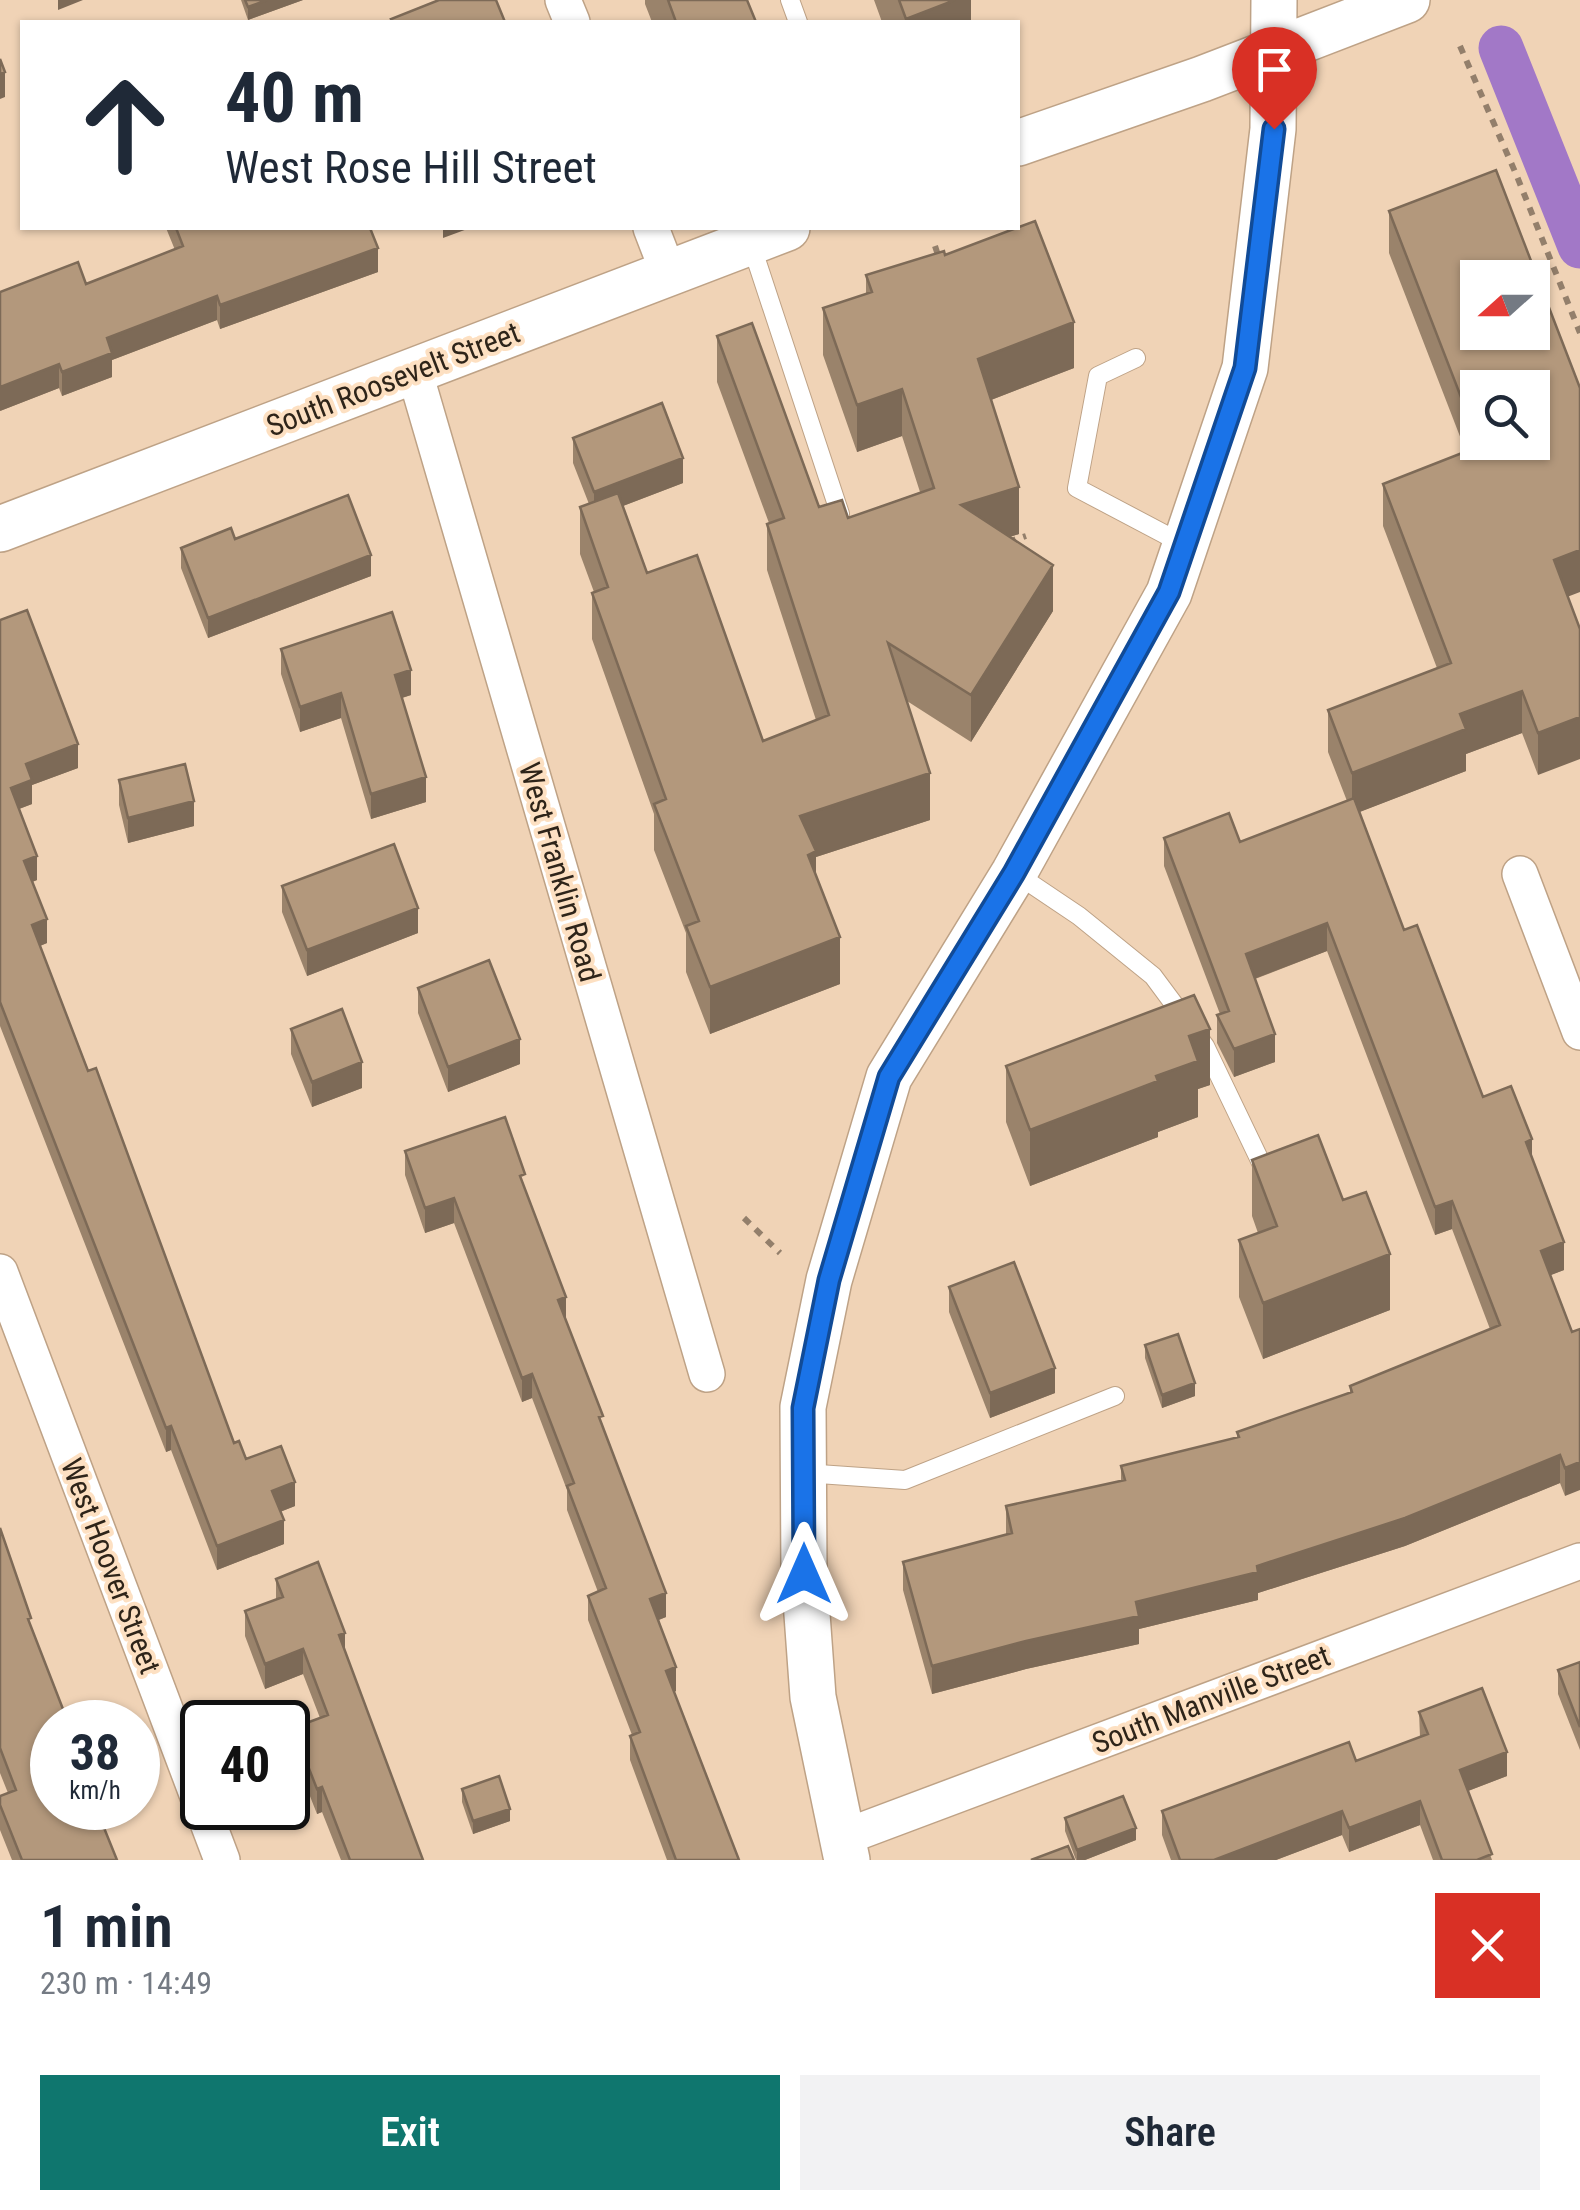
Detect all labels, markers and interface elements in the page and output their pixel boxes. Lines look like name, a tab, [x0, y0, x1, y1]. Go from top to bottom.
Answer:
pin	[1232, 27, 1317, 130]
icon: arrive	[1247, 42, 1302, 97]
text: 40 m	[225, 57, 364, 139]
icon: ahead	[60, 60, 190, 190]
text: West Rose Hill Street	[225, 141, 597, 194]
north arrow	[1460, 260, 1550, 350]
map controls	[1460, 260, 1550, 460]
street label: South Roosevelt Street	[261, 315, 525, 443]
button: search	[1460, 370, 1550, 460]
street label: West Franklin Road	[512, 758, 608, 986]
street label: West Hoover Street	[54, 1454, 168, 1678]
position arrow	[752, 1522, 856, 1626]
street label: South Manville Street	[1087, 1638, 1335, 1760]
speed limit sign: 40	[180, 1700, 310, 1830]
text: 38	[70, 1724, 120, 1782]
text: km/h	[69, 1776, 121, 1805]
text: 1 min	[40, 1891, 173, 1962]
button: close	[1435, 1893, 1540, 1998]
text: 230 m · 14:49	[40, 1964, 212, 2002]
button: Exit	[40, 2075, 780, 2190]
button: Share	[800, 2075, 1540, 2190]

